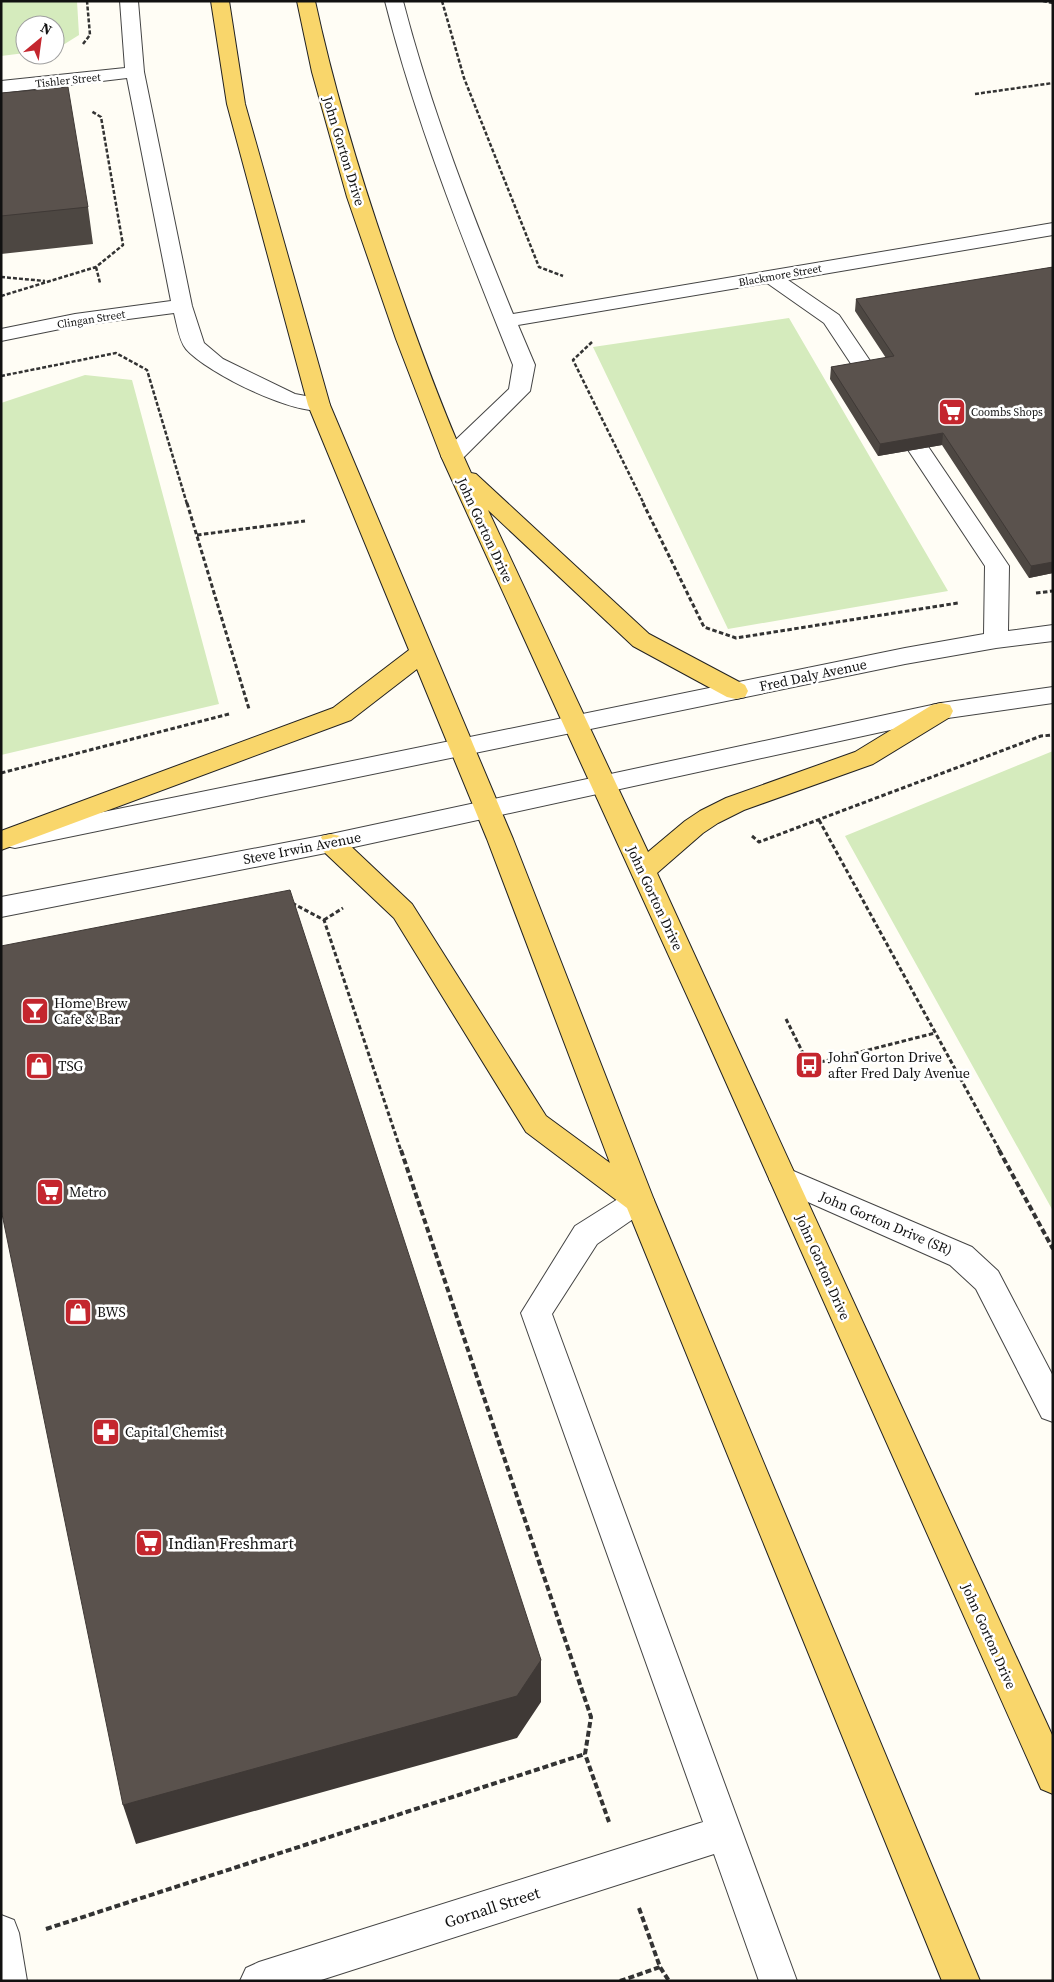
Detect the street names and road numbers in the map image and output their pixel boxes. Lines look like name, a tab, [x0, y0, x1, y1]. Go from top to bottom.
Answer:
street label: Tishler Street	[35, 70, 102, 91]
street label: John Gorton Drive	[318, 93, 370, 208]
street label: Blackmore Street	[737, 261, 823, 290]
street label: Clingan Street	[56, 307, 127, 332]
street label: John Gorton Drive	[451, 473, 518, 586]
street label: Fred Daly Avenue	[757, 654, 869, 696]
street label: Steve Irwin Avenue	[241, 827, 363, 869]
street label: John Gorton Drive	[621, 841, 688, 954]
street label: John Gorton Drive (SR)	[816, 1186, 956, 1260]
street label: John Gorton Drive	[790, 1210, 855, 1323]
street label: John Gorton Drive	[956, 1579, 1021, 1692]
street label: Gornall Street	[442, 1881, 543, 1933]

